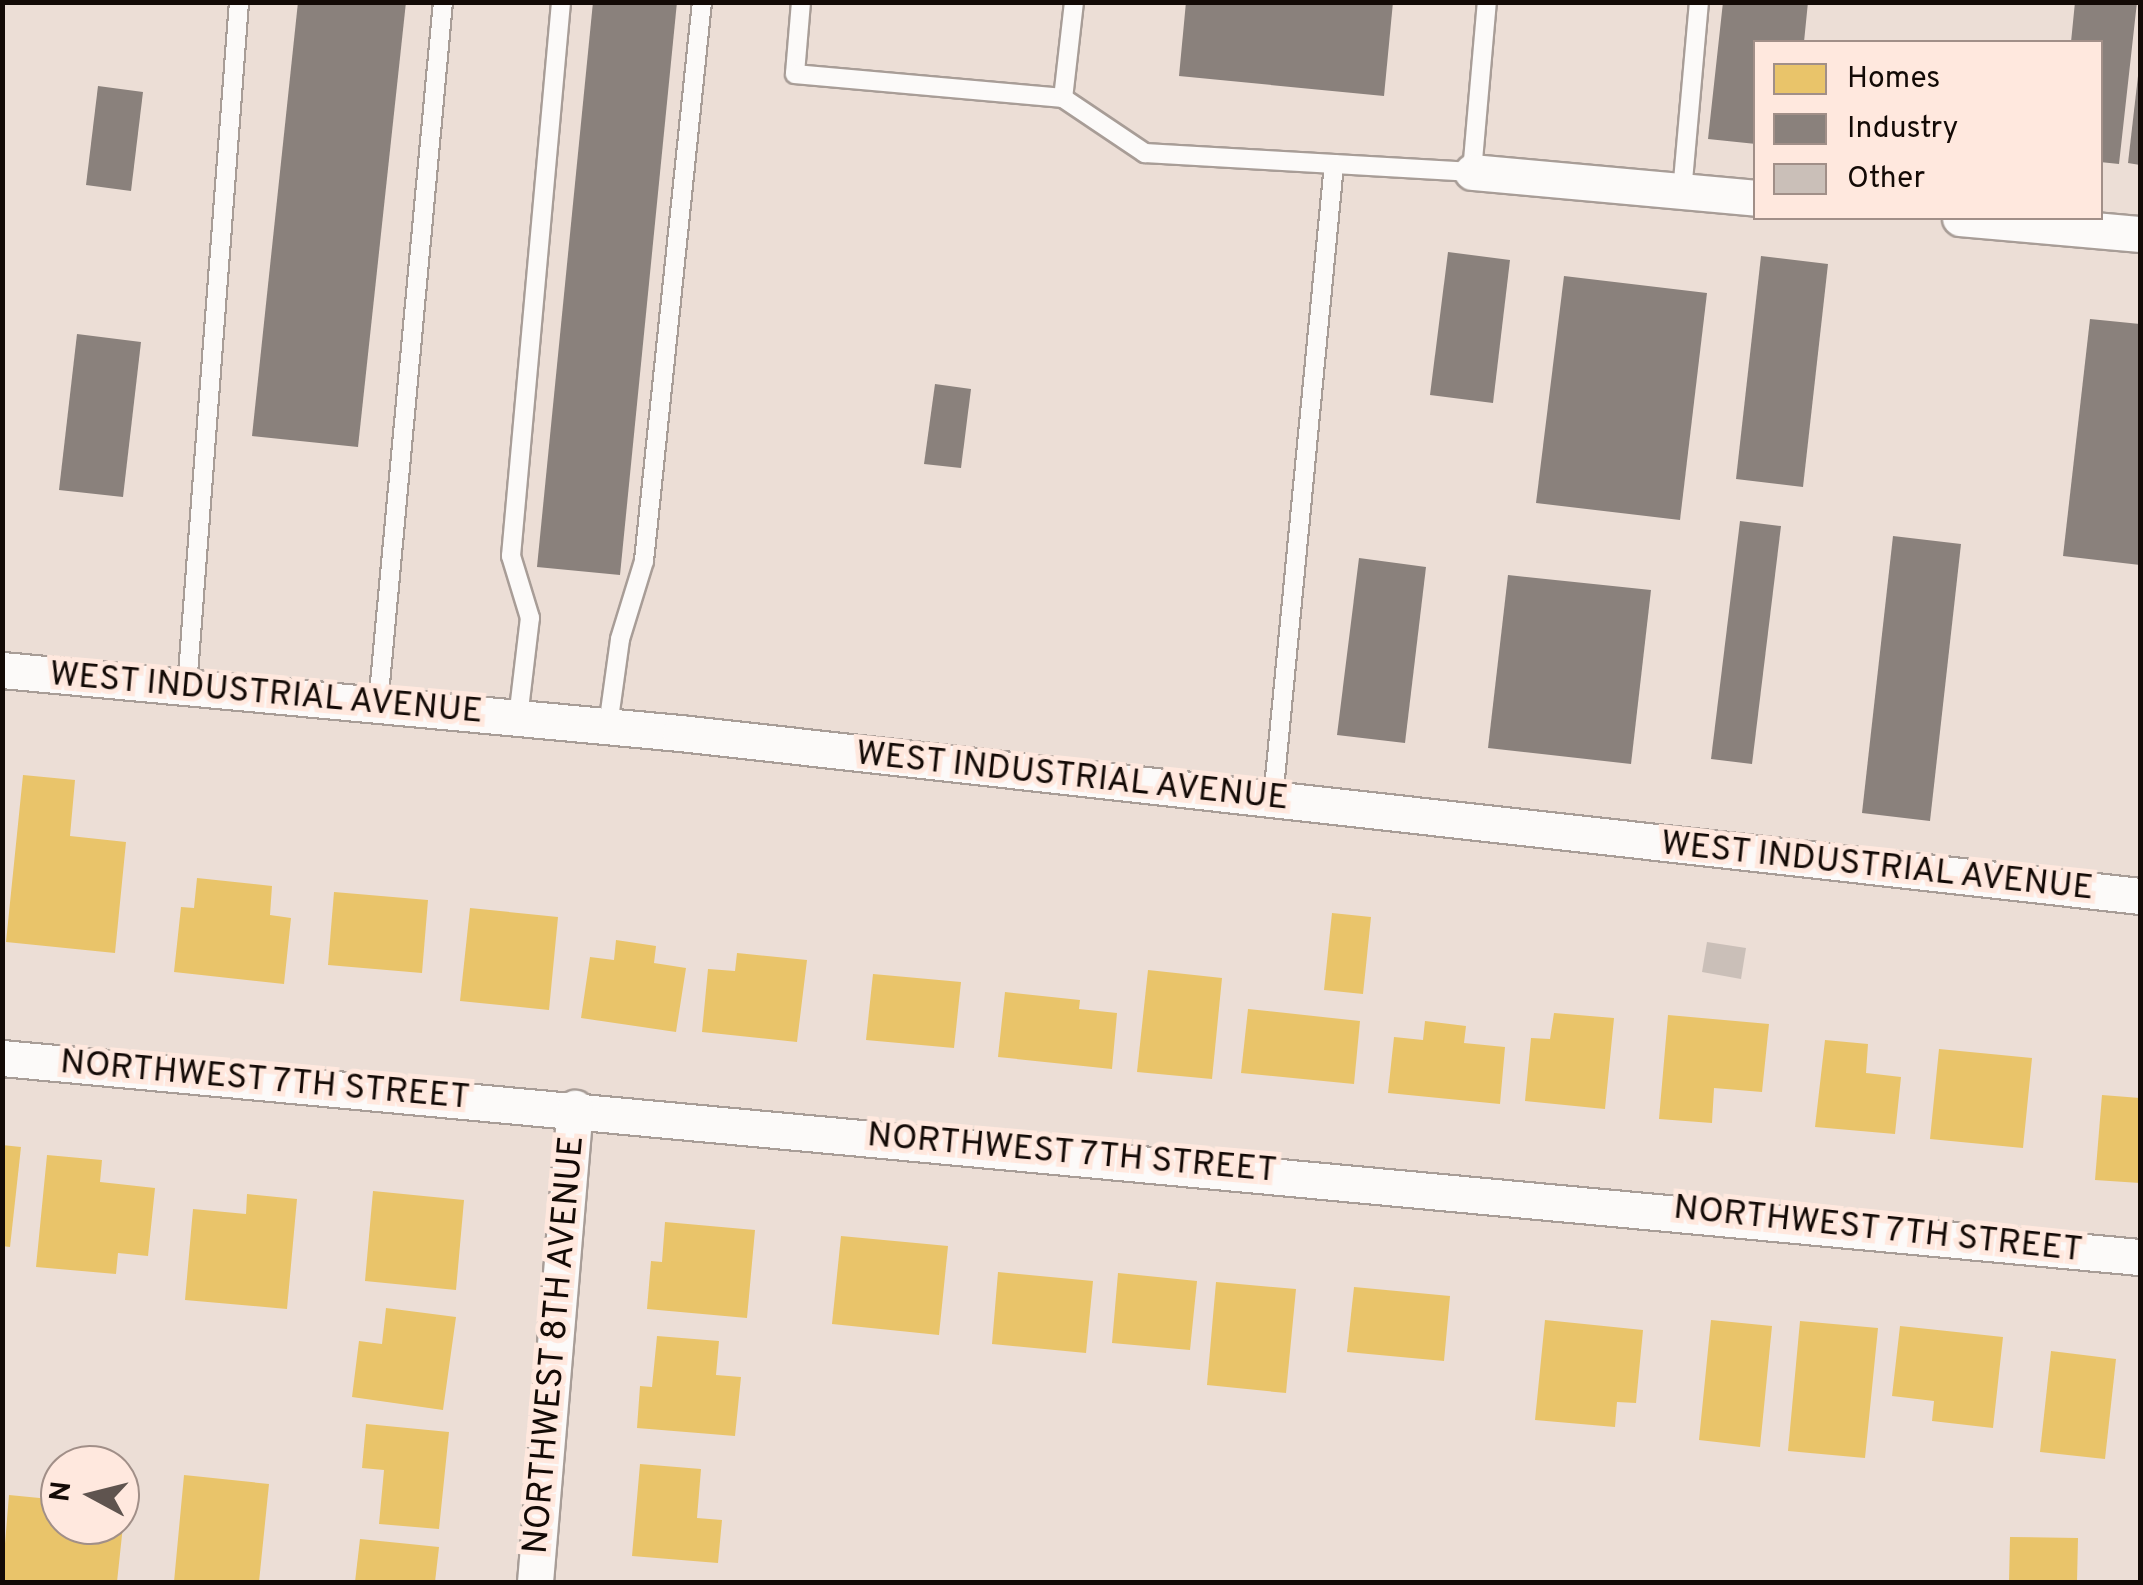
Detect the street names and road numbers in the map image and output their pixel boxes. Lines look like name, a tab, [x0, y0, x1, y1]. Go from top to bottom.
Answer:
street label: WEST INDUSTRIAL AVENUE	[46, 654, 486, 734]
street label: WEST INDUSTRIAL AVENUE	[852, 733, 1292, 821]
street label: WEST INDUSTRIAL AVENUE	[1657, 823, 2097, 911]
street label: NORTHWEST 7TH STREET	[57, 1042, 473, 1120]
street label: NORTHWEST 7TH STREET	[864, 1115, 1280, 1193]
street label: NORTHWEST 8TH AVENUE	[516, 1133, 594, 1557]
street label: NORTHWEST 7TH STREET	[1670, 1187, 2086, 1273]

